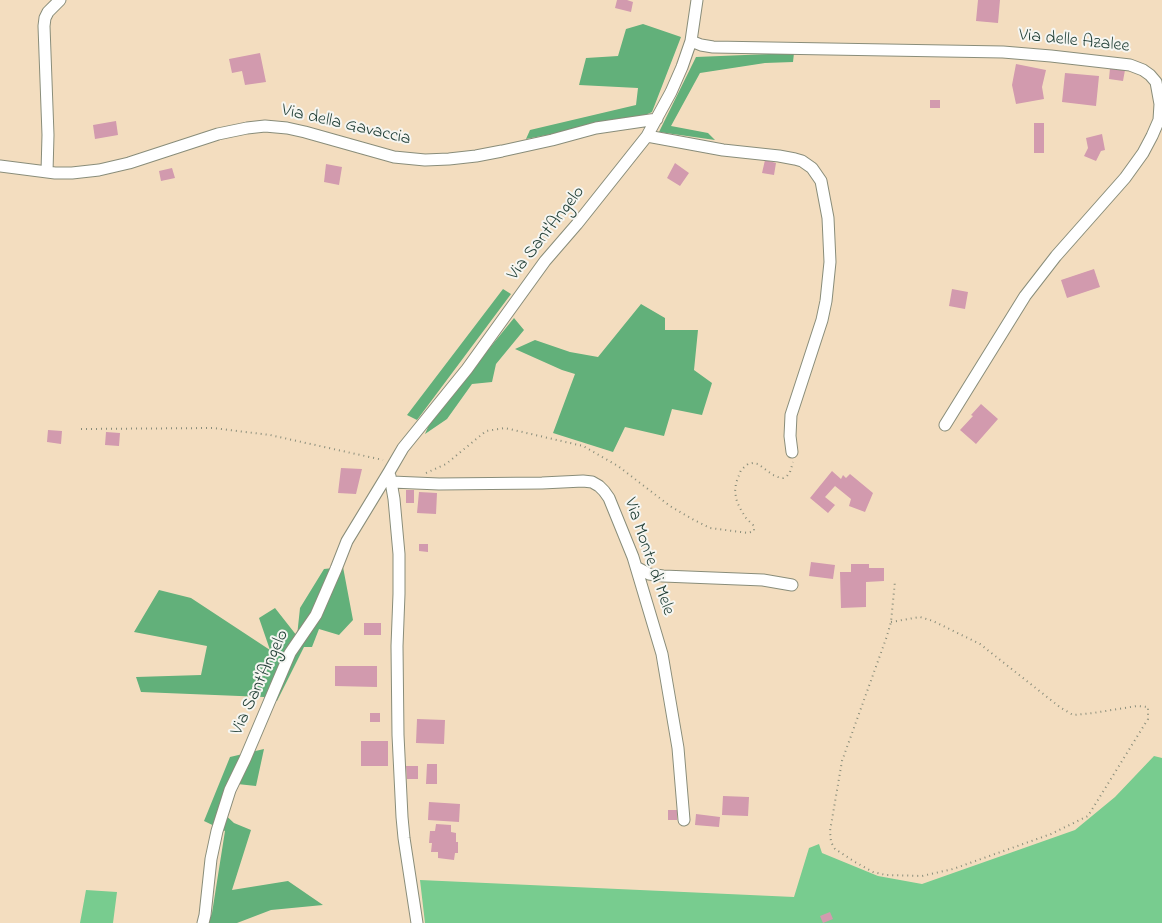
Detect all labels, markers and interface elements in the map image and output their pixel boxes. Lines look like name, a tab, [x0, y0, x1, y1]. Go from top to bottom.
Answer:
street label: Via delle Azalee	[1018, 25, 1130, 59]
street label: Via della Gavaccia	[279, 101, 413, 151]
street label: Via Sant'Angelo	[504, 183, 590, 285]
street label: Via Monte di Mele	[618, 496, 678, 618]
street label: Via Sant'Angelo	[227, 627, 295, 739]

